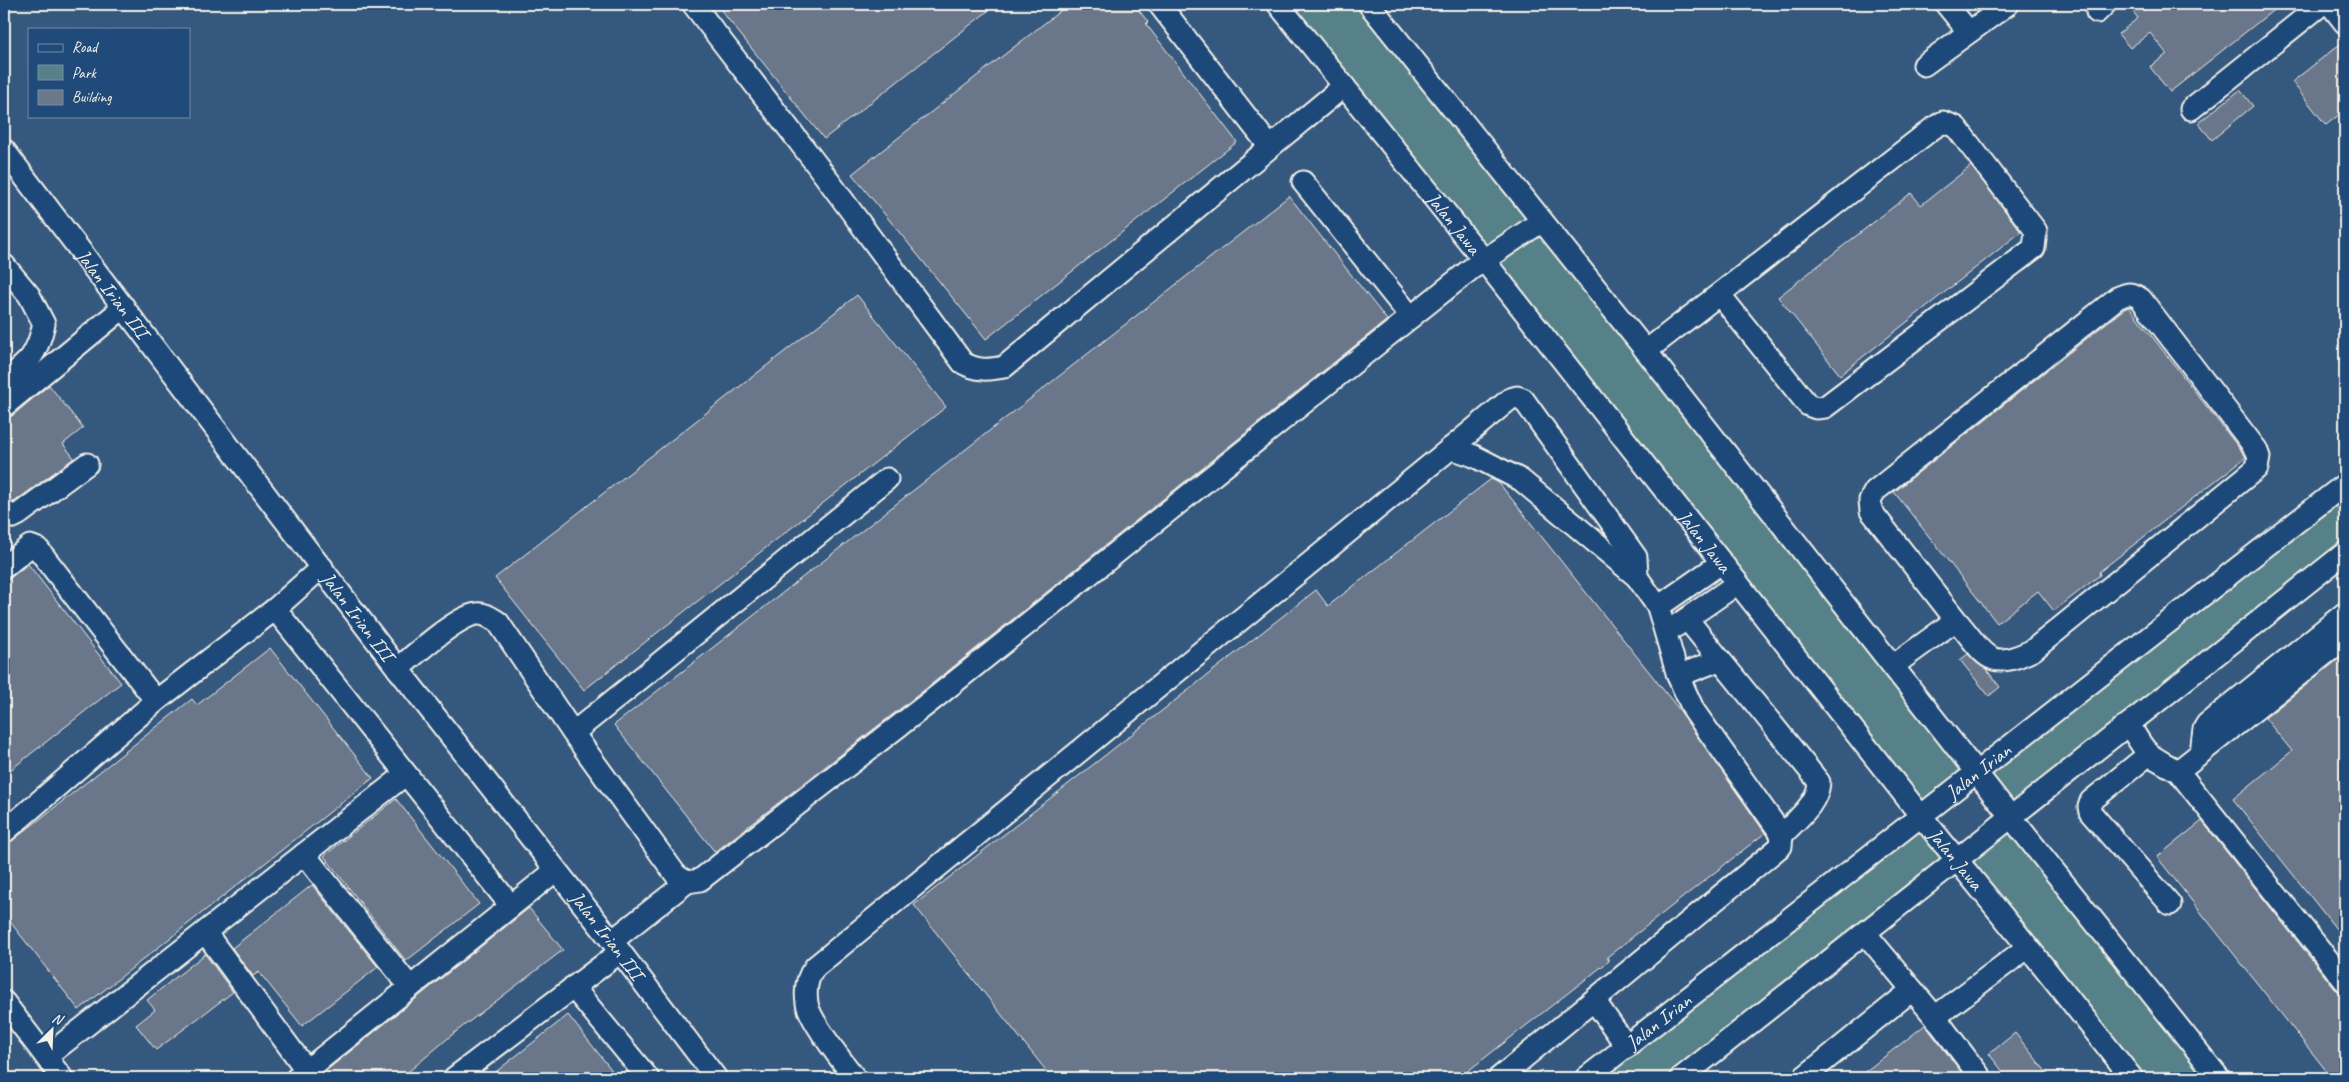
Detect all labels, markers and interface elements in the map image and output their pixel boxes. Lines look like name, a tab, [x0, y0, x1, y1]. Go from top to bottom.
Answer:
legend	[28, 28, 190, 118]
text: Road	[72, 38, 99, 57]
text: Park	[72, 64, 97, 83]
text: Building	[72, 88, 112, 107]
street label: Jalan Jawa	[1420, 186, 1487, 261]
street label: Jalan Irian III	[70, 243, 157, 347]
street label: Jalan Jawa	[1671, 504, 1738, 579]
street label: Jalan Irian III	[315, 566, 402, 670]
street label: Jalan Irian	[1940, 737, 2017, 806]
street label: Jalan Jawa	[1922, 822, 1989, 896]
street label: Jalan Irian III	[564, 885, 652, 989]
street label: Jalan Irian	[1620, 988, 1697, 1056]
north arrow	[28, 1004, 78, 1054]
text: N	[50, 1009, 67, 1029]

